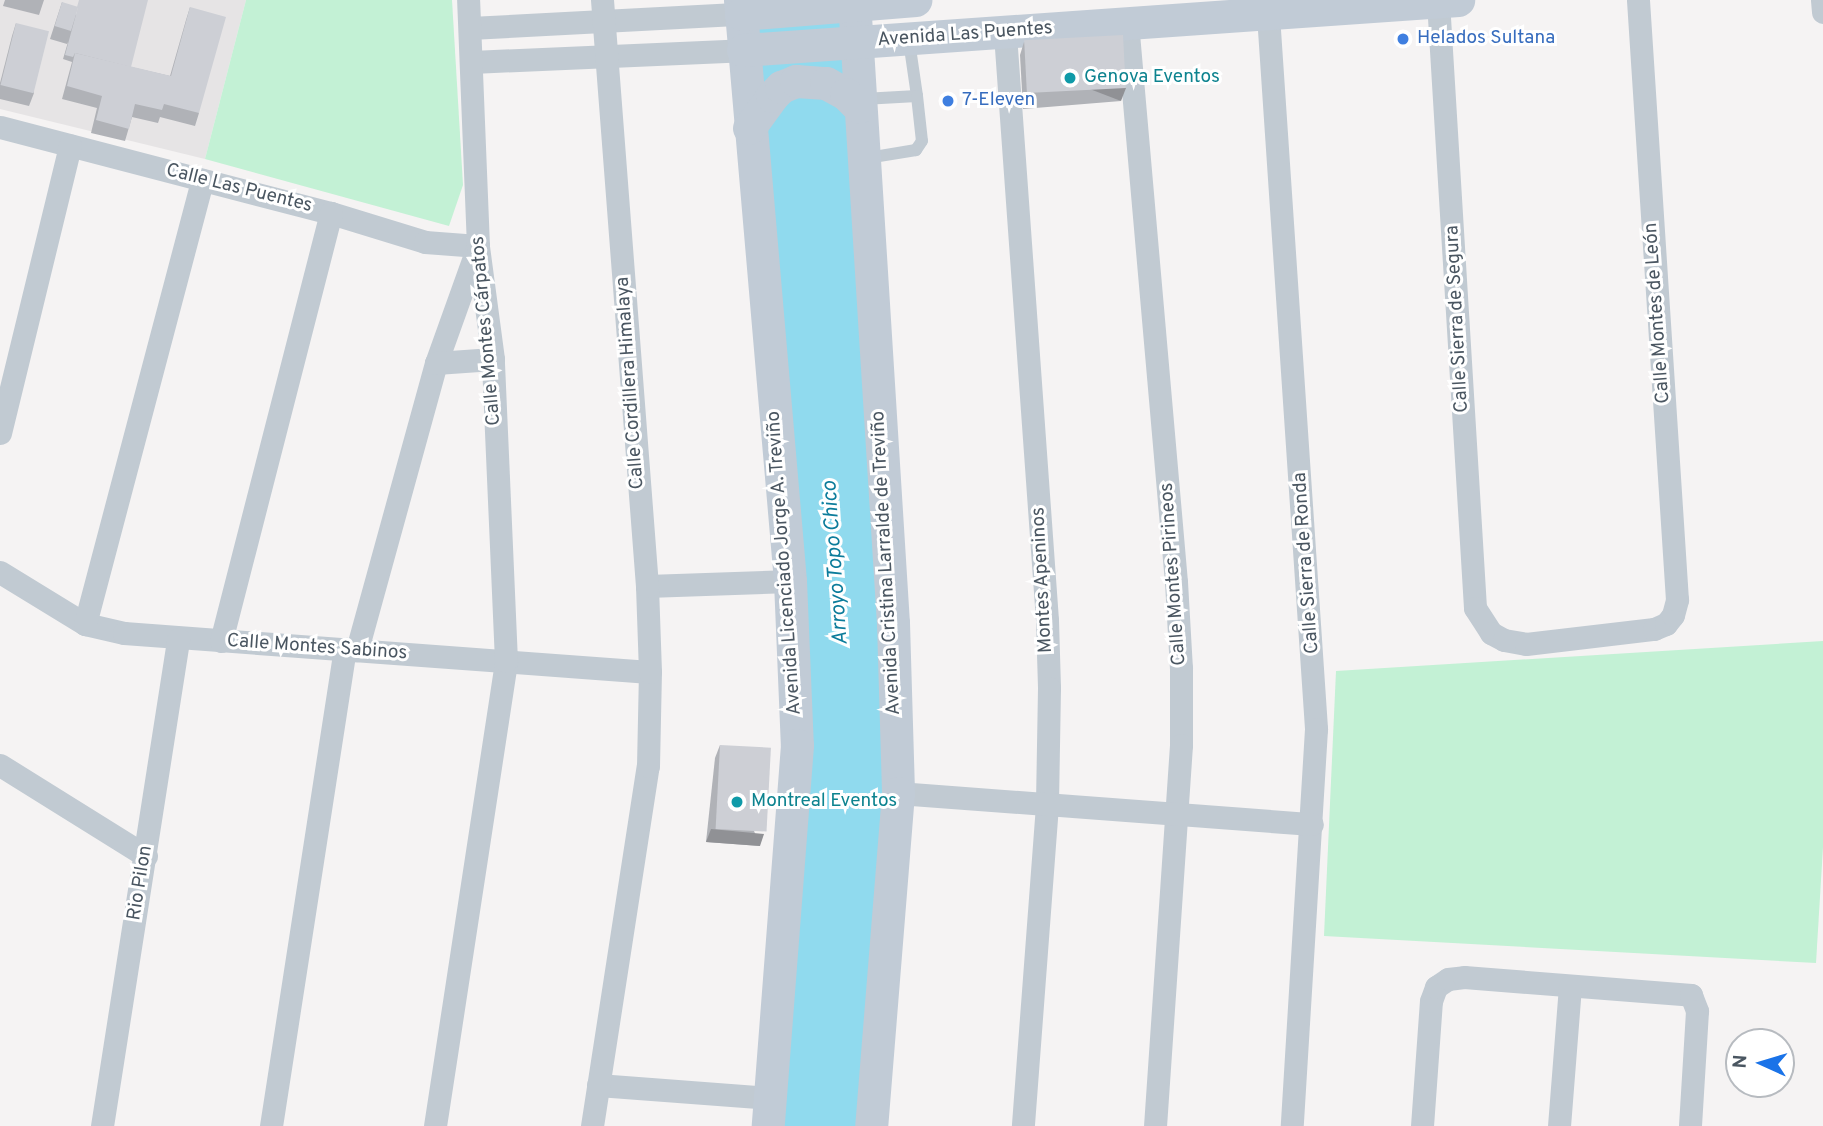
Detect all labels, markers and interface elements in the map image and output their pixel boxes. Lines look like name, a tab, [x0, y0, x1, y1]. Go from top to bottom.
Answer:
street label: Avenida Las Puentes	[877, 17, 1053, 53]
place label: Helados Sultana	[1417, 28, 1555, 50]
marker: Helados Sultana	[1395, 31, 1411, 47]
place label: Genova Eventos	[1084, 67, 1220, 89]
marker: Genova Eventos	[1062, 70, 1078, 86]
place label: 7-Eleven	[962, 90, 1035, 112]
marker: 7-Eleven	[940, 93, 956, 109]
street label: Calle Las Puentes	[163, 160, 315, 218]
street label: Calle Montes de León	[1640, 222, 1676, 404]
street label: Calle Sierra de Segura	[1442, 225, 1474, 413]
street label: Calle Montes Cárpatos	[467, 235, 507, 427]
street label: Calle Cordillera Himalaya	[612, 276, 650, 490]
street label: Avenida Licenciado Jorge A. Treviño	[763, 409, 807, 717]
street label: Avenida Cristina Larralde de Treviño	[868, 410, 906, 716]
street label: Calle Sierra de Ronda	[1289, 471, 1325, 655]
water label: Arroyo Topo Chico	[818, 480, 854, 646]
street label: Calle Montes Pirineos	[1156, 482, 1192, 666]
street label: Montes Apeninos	[1028, 506, 1058, 654]
street label: Calle Montes Sabinos	[226, 630, 408, 666]
place label: Montreal Eventos	[751, 791, 897, 813]
marker: Montreal Eventos	[729, 794, 745, 810]
street label: Rio Pilon	[124, 844, 158, 922]
north arrow	[1725, 1028, 1795, 1098]
text: N	[1729, 1054, 1753, 1069]

